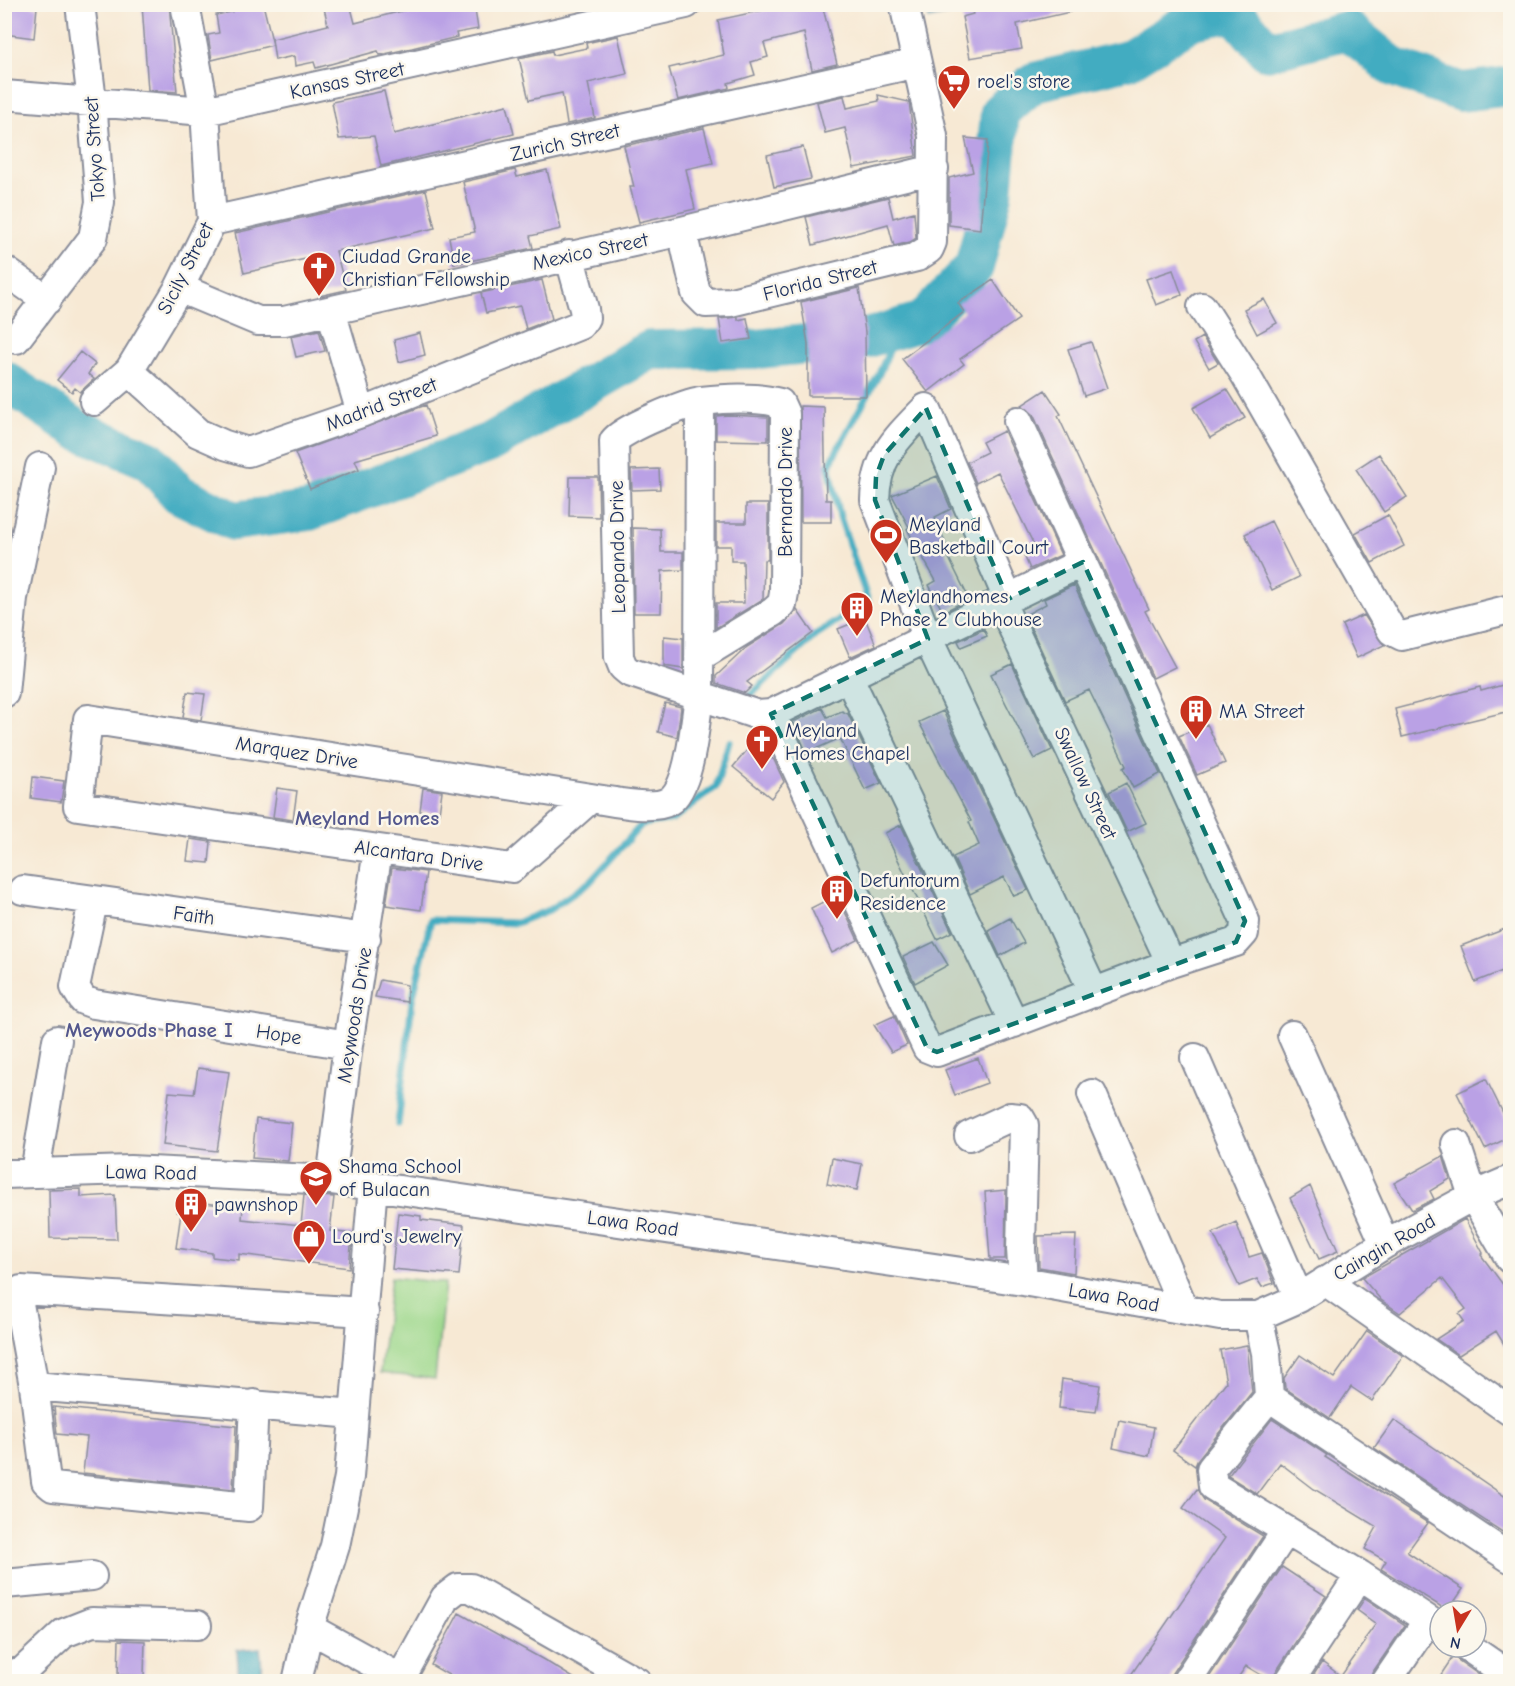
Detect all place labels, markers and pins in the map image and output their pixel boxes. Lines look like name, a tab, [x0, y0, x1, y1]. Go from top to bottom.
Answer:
supermarket icon: roel's store	[936, 63, 972, 110]
place label: roel's store	[977, 70, 1070, 93]
place label: Ciudad Grande Christian Fellowship	[342, 245, 510, 291]
church icon: Ciudad Grande Christian Fellowship	[301, 250, 337, 297]
place label: Meyland Basketball Court	[909, 513, 1050, 559]
sports icon: Meyland Basketball Court	[868, 517, 904, 564]
place label: Meylandhomes Phase 2 Clubhouse	[880, 585, 1042, 631]
building icon: Meylandhomes Phase 2 Clubhouse	[839, 590, 875, 637]
building icon: MA Street	[1178, 693, 1214, 740]
place label: MA Street	[1219, 700, 1305, 723]
place label: Meyland Homes Chapel	[785, 719, 910, 765]
church icon: Meyland Homes Chapel	[744, 723, 780, 770]
place label: Defuntorum Residence	[860, 869, 960, 915]
building icon: Defuntorum Residence	[819, 873, 855, 920]
place label: Shama School of Bulacan	[339, 1155, 462, 1201]
school or university icon: Shama School of Bulacan	[298, 1159, 334, 1206]
building icon: pawnshop	[173, 1186, 209, 1233]
place label: pawnshop	[214, 1193, 298, 1216]
shop icon: Lourd's Jewelry	[291, 1218, 327, 1265]
place label: Lourd's Jewelry	[332, 1225, 461, 1248]

